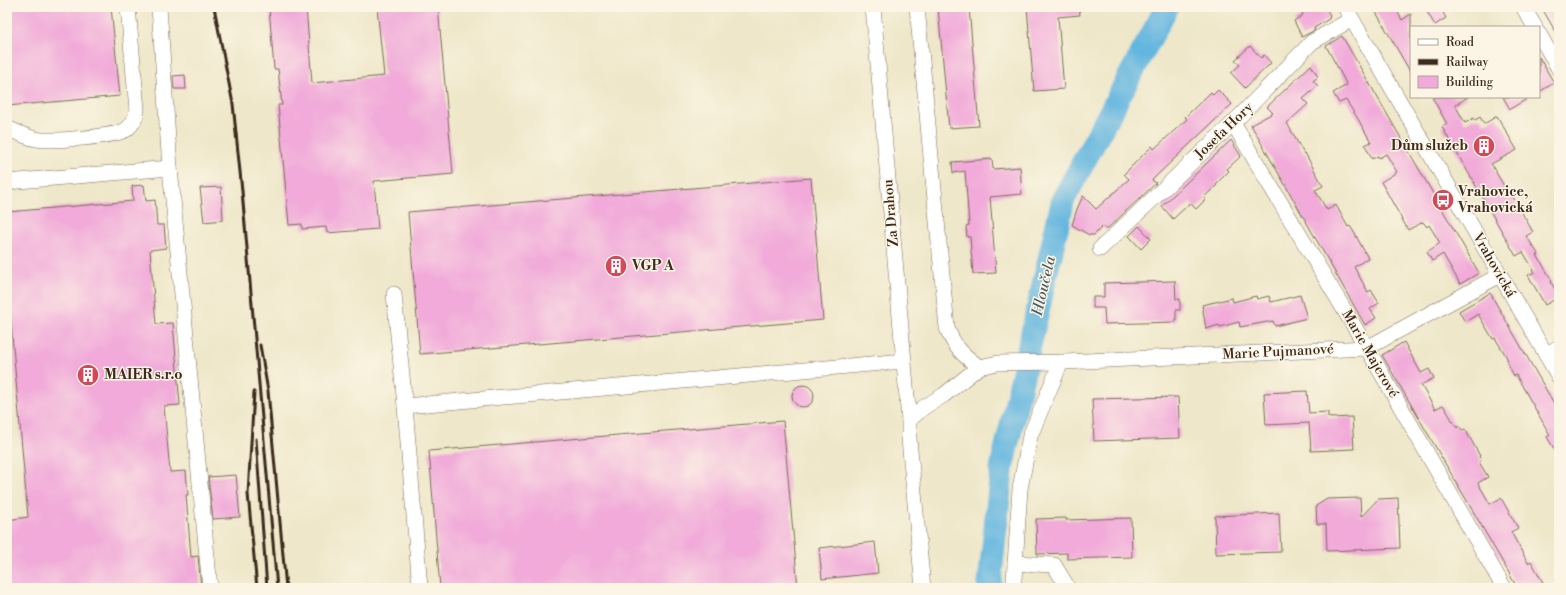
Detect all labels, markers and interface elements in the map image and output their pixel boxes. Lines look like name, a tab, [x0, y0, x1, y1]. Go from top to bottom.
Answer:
legend	[1410, 26, 1540, 98]
text: Road	[1446, 35, 1474, 50]
text: Railway	[1446, 55, 1488, 70]
text: Building	[1445, 75, 1494, 90]
street label: Josefa Hory	[1190, 99, 1257, 164]
building icon: Dům služeb	[1471, 133, 1497, 159]
place label: Dům služeb	[1391, 137, 1468, 155]
street label: Za Drahou	[879, 179, 903, 247]
place label: Vrahovice, Vrahovická	[1457, 183, 1533, 217]
bus stop icon: Vrahovice, Vrahovická	[1430, 187, 1456, 213]
street label: Vrahovická	[1468, 229, 1520, 301]
building icon: VGP A	[603, 253, 629, 279]
water label: Hloučela	[1028, 254, 1060, 318]
place label: VGP A	[631, 257, 675, 275]
street label: Marie Majerové	[1338, 307, 1402, 401]
street label: Marie Pujmanové	[1222, 340, 1334, 364]
building icon: MAIER s.r.o	[75, 362, 101, 388]
place label: MAIER s.r.o	[104, 366, 183, 384]

